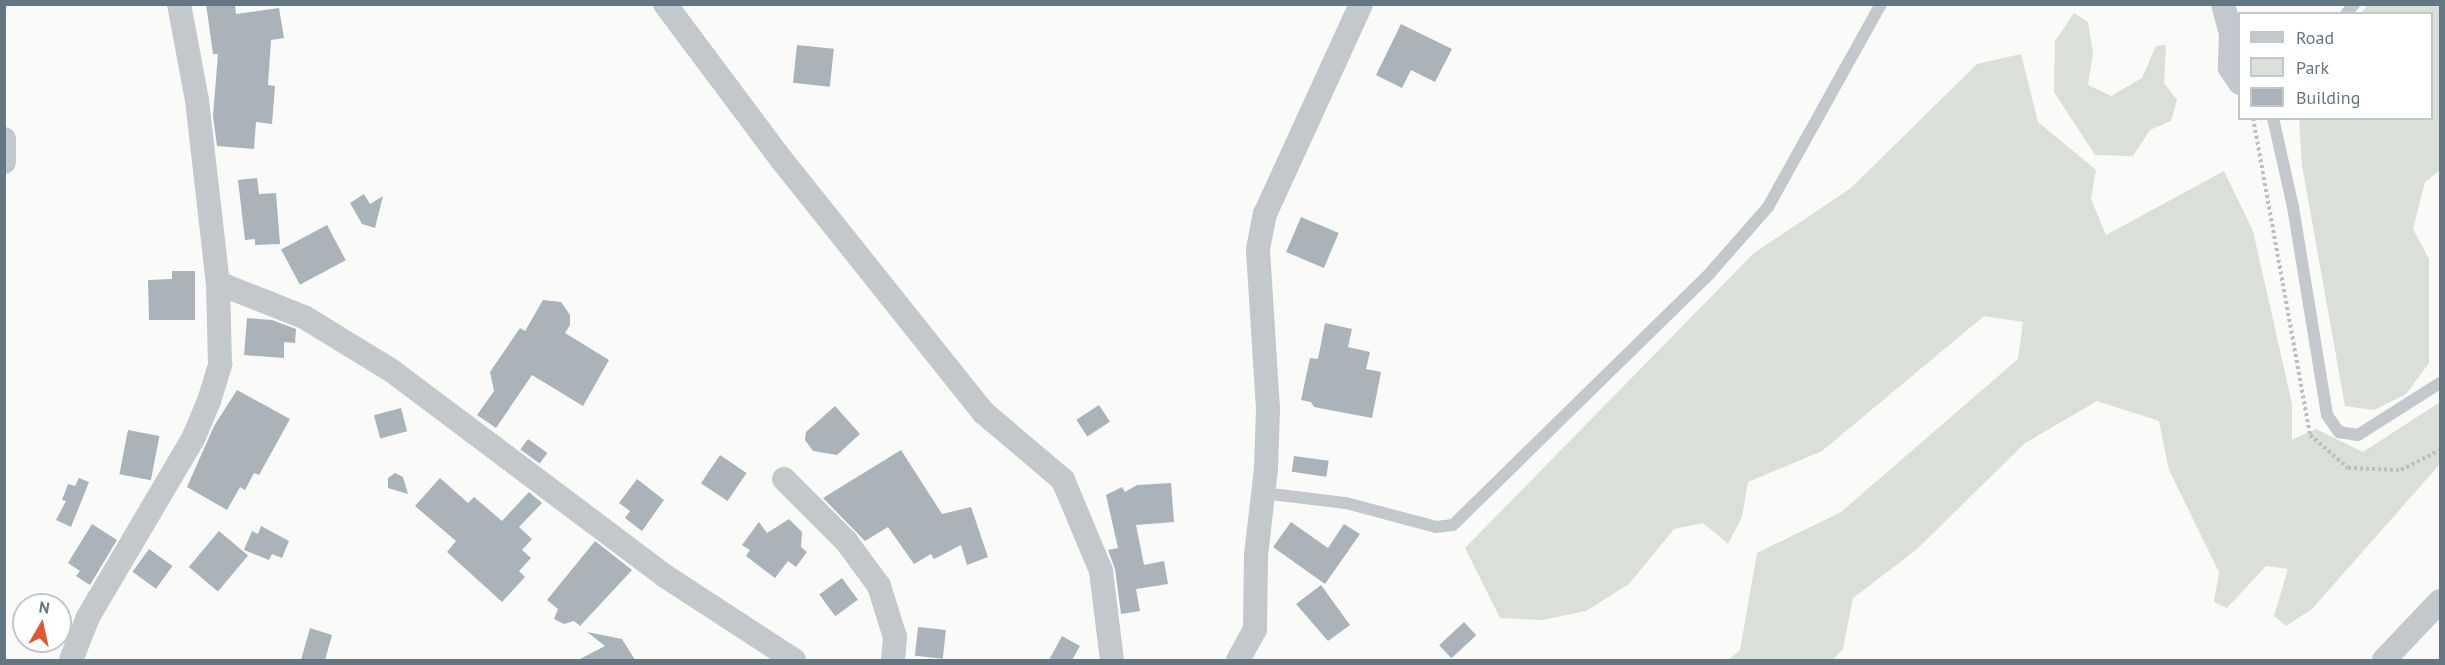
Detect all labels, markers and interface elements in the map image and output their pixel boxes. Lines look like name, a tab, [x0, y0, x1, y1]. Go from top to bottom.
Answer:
legend	[2238, 12, 2433, 120]
text: Road	[2296, 26, 2334, 49]
text: Park	[2296, 56, 2329, 79]
text: Building	[2296, 86, 2360, 109]
north arrow	[12, 593, 72, 653]
text: N	[38, 596, 51, 618]

